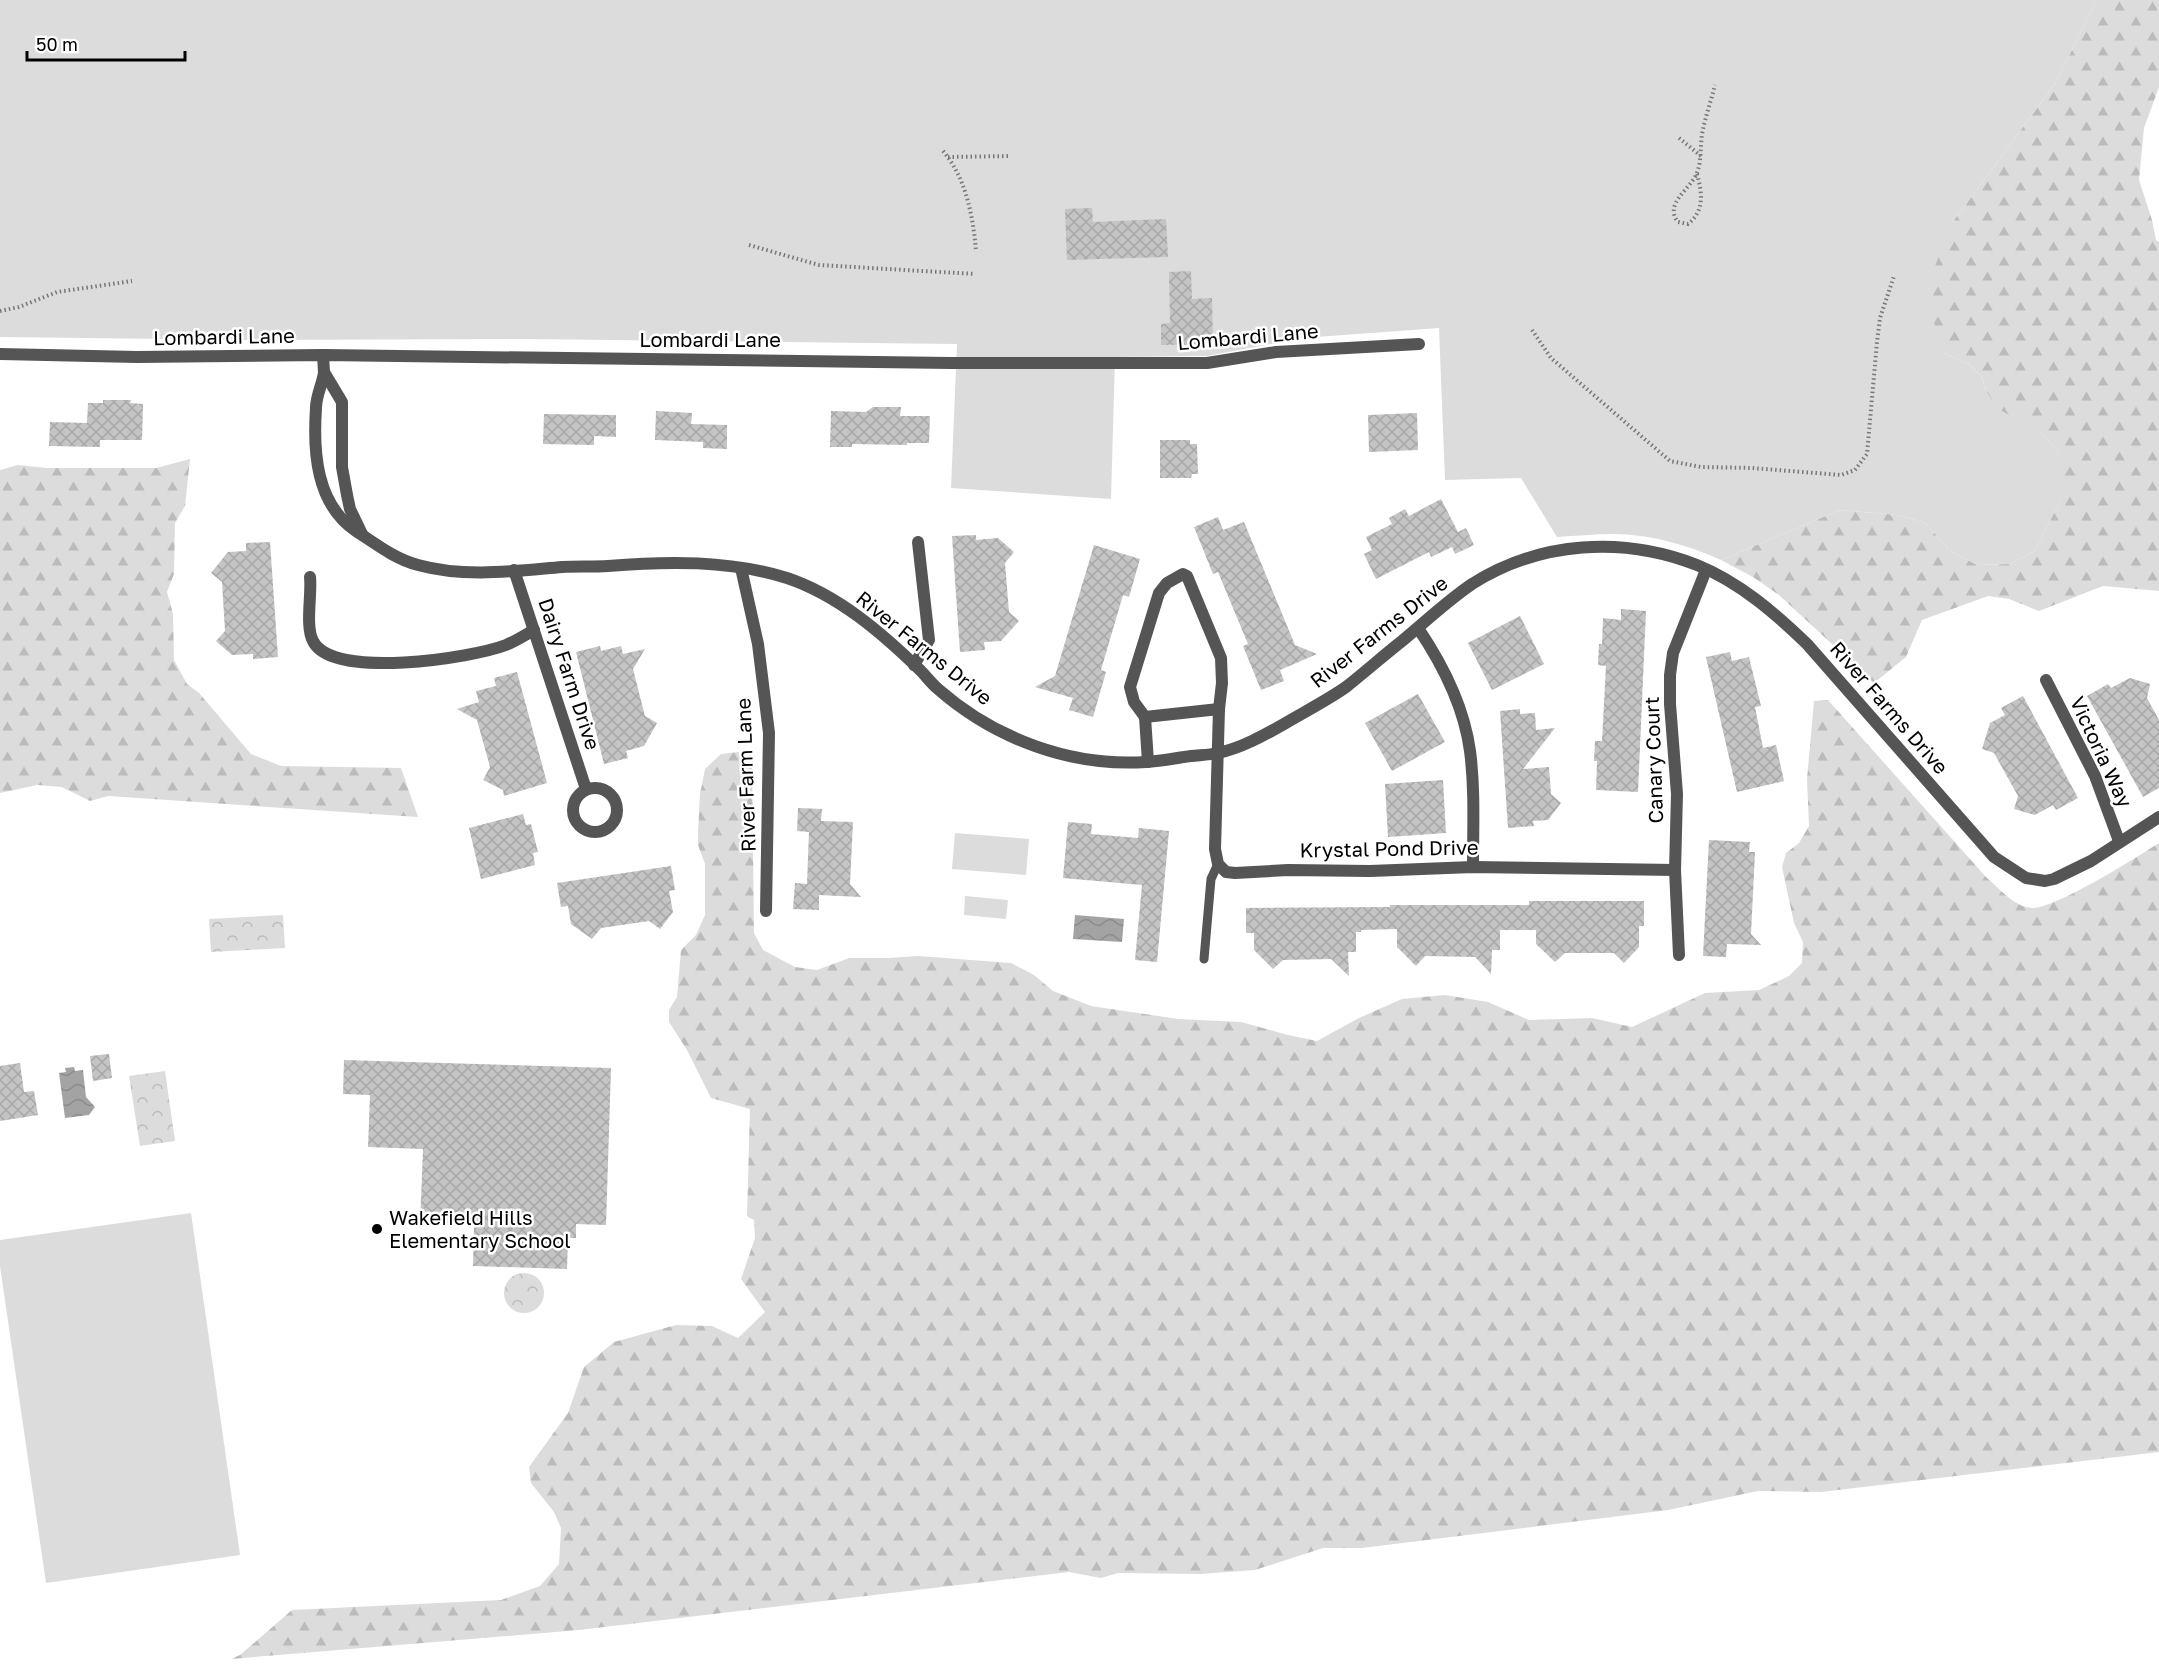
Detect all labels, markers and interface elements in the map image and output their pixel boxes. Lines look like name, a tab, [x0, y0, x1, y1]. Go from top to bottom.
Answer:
scale bar	[27, 24, 184, 62]
text: 50 m	[36, 33, 78, 55]
street label: Lombardi Lane	[1176, 318, 1319, 354]
street label: Lombardi Lane	[153, 323, 295, 349]
street label: Lombardi Lane	[639, 327, 781, 351]
street label: River Farms Drive	[1305, 570, 1452, 692]
street label: River Farms Drive	[852, 585, 997, 709]
street label: Dairy Farm Drive	[534, 595, 606, 753]
street label: River Farms Drive	[1826, 636, 1954, 778]
street label: Victoria Way	[2066, 692, 2138, 811]
street label: Canary Court	[1639, 696, 1667, 824]
street label: River Farm Lane	[730, 698, 760, 853]
street label: Krystal Pond Drive	[1299, 834, 1479, 862]
place label: Wakefield Hills Elementary School	[389, 1205, 571, 1252]
marker: Wakefield Hills Elementary School	[370, 1222, 384, 1236]

